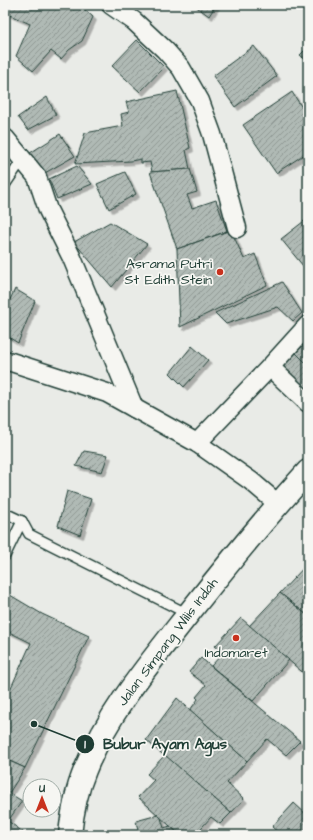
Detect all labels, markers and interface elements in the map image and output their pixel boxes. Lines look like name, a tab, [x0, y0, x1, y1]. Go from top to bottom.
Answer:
place label: Asrama Putri St Edith Stein	[125, 254, 212, 290]
marker: Asrama Putri St Edith Stein	[215, 267, 225, 277]
street label: Jalan Simpang Wilis Indah	[113, 574, 223, 710]
marker: Indomaret	[231, 633, 241, 643]
place label: Indomaret	[204, 643, 268, 663]
callout: Bubur Ayam Agus	[75, 730, 235, 757]
text: Bubur Ayam Agus	[103, 734, 228, 757]
text: 1	[84, 736, 86, 753]
north arrow	[22, 778, 62, 818]
text: U	[38, 781, 45, 796]

